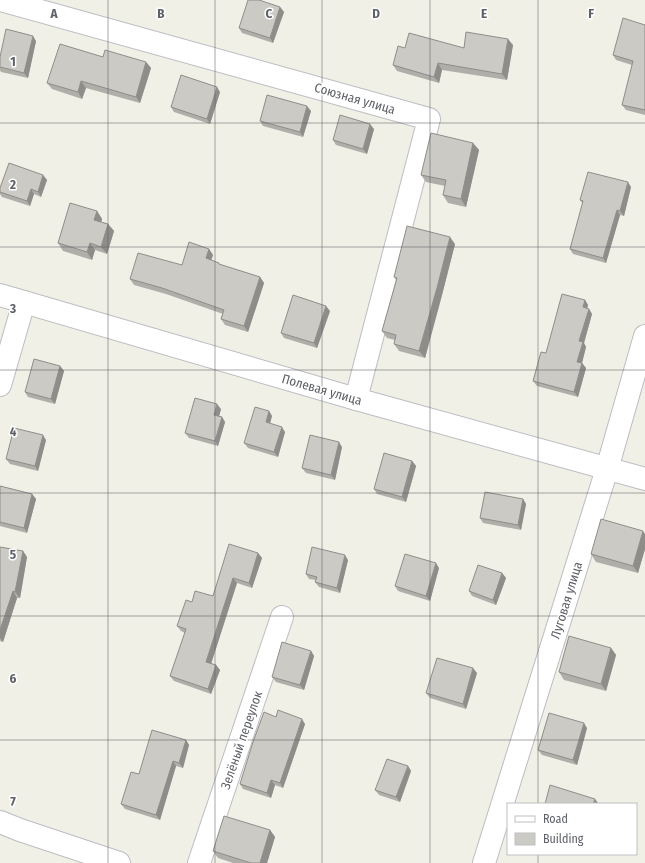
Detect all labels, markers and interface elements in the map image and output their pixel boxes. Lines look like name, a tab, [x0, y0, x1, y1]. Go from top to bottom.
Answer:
text: A	[49, 6, 58, 21]
text: B	[157, 6, 165, 21]
text: C	[266, 6, 273, 21]
text: D	[372, 6, 380, 21]
text: E	[481, 6, 487, 21]
text: F	[588, 6, 594, 21]
text: 1	[10, 54, 16, 69]
street label: Союзная улица	[313, 80, 397, 117]
text: 2	[9, 177, 16, 192]
text: 3	[9, 301, 16, 316]
street label: Полевая улица	[280, 371, 364, 408]
text: 4	[10, 424, 17, 439]
text: 5	[10, 547, 16, 562]
street label: Луговая улица	[548, 560, 585, 641]
text: 6	[10, 671, 17, 686]
street label: Зелёный переулок	[218, 689, 265, 791]
text: 7	[10, 794, 16, 809]
legend	[507, 803, 637, 855]
text: Road	[543, 812, 568, 826]
text: Building	[543, 832, 584, 846]

